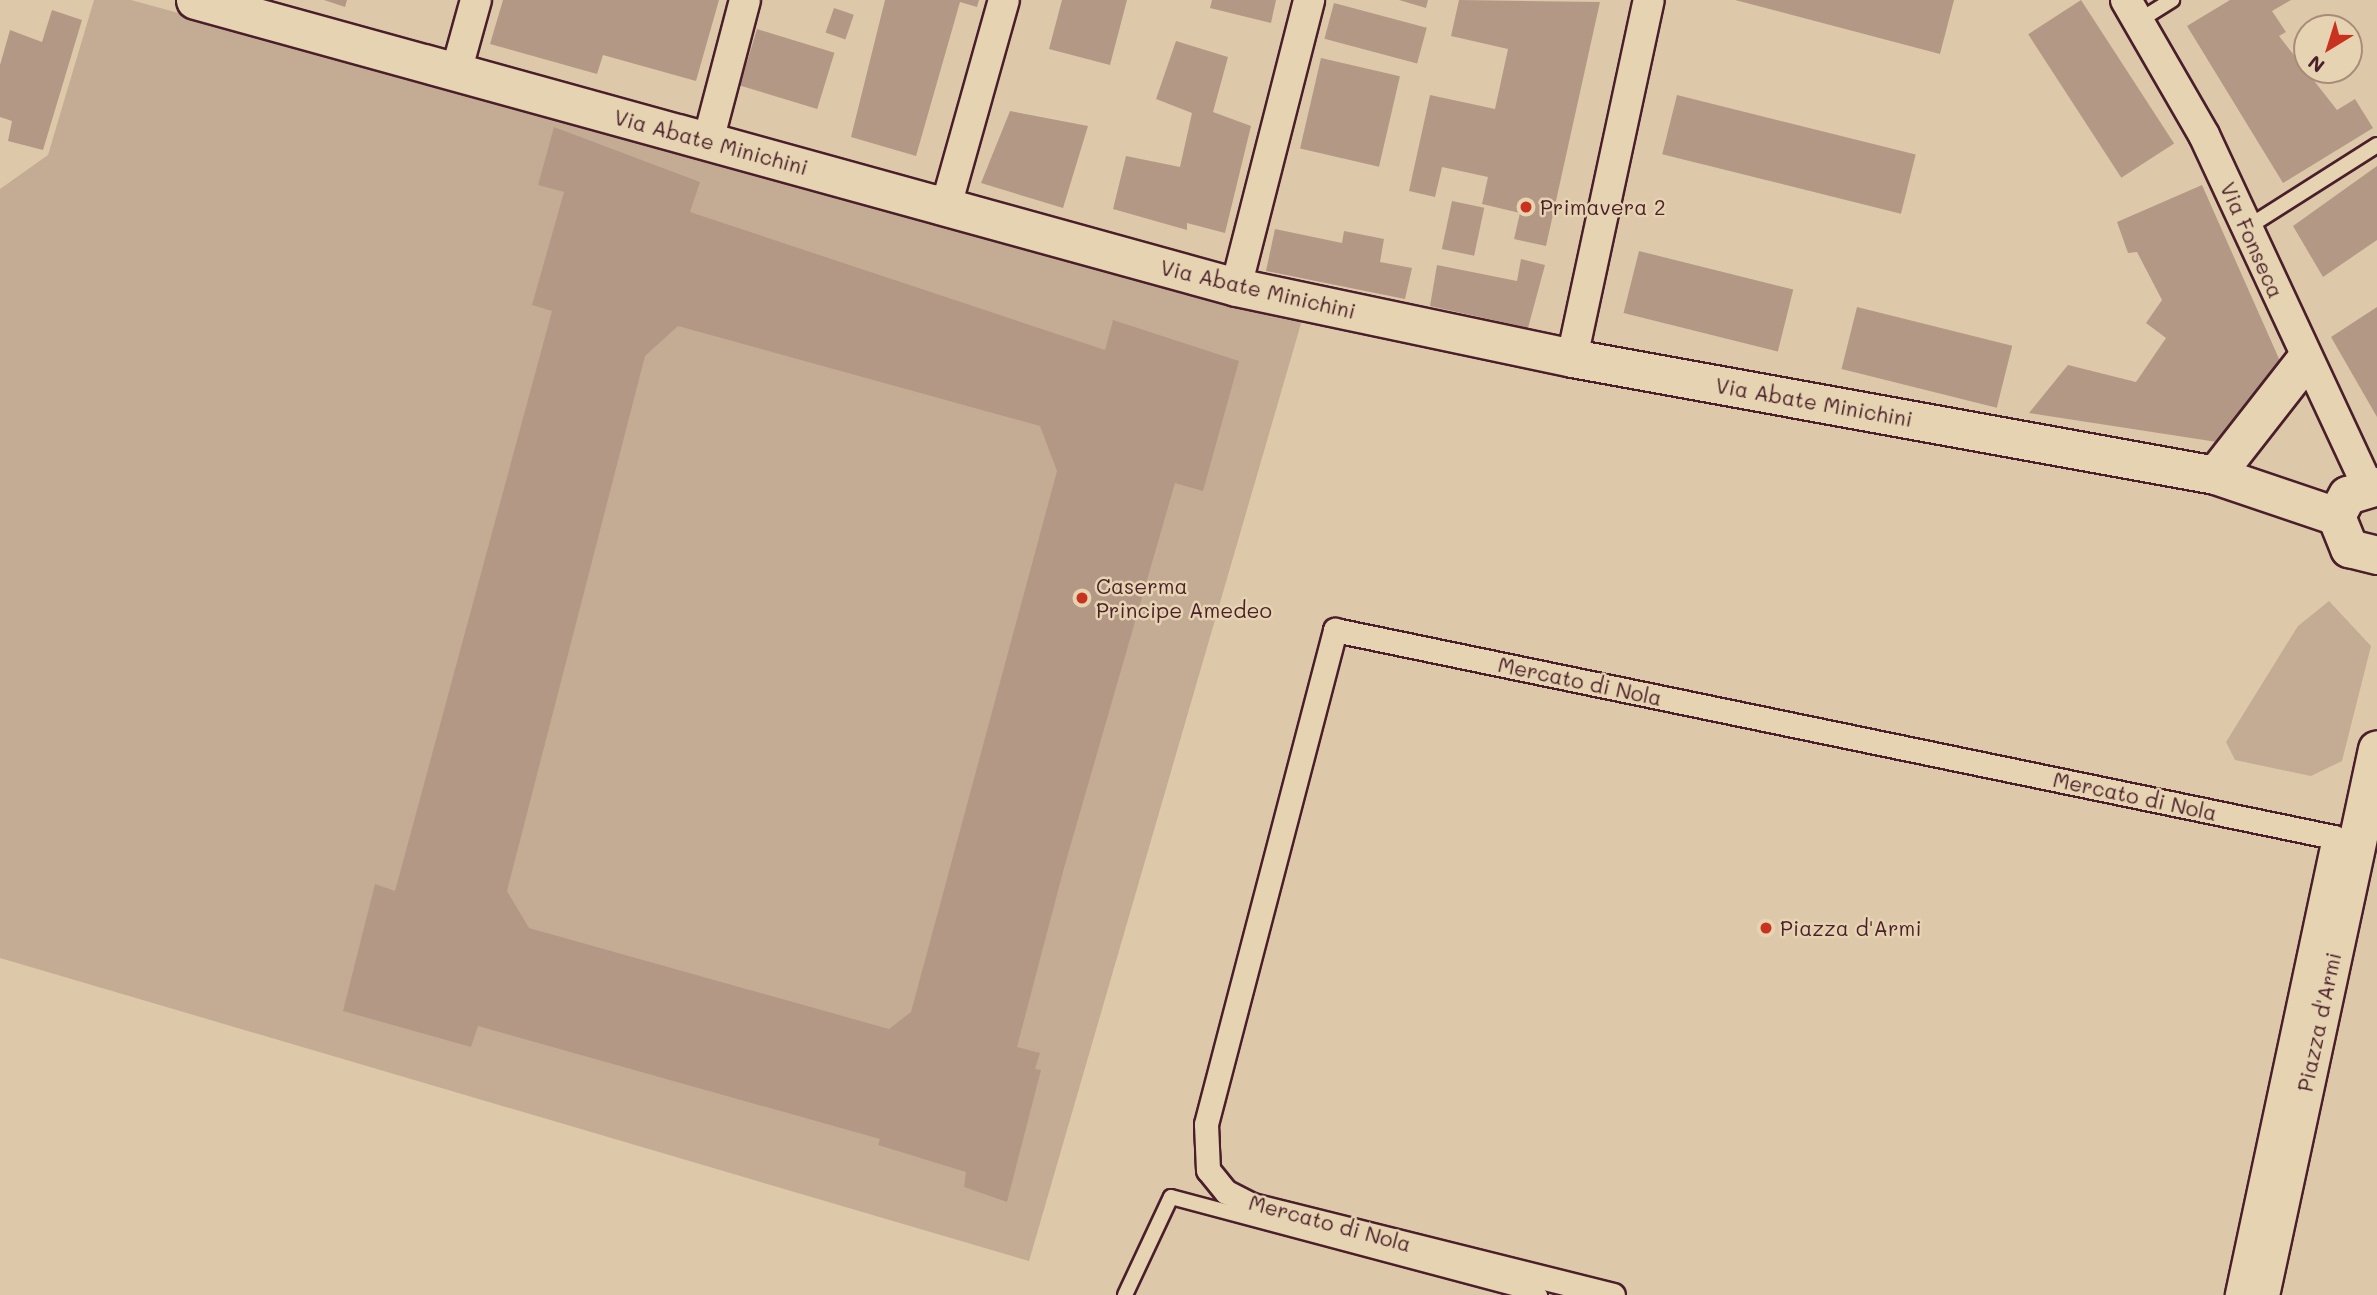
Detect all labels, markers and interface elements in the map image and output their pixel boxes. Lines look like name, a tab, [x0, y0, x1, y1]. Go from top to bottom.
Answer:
north arrow	[2293, 14, 2363, 84]
text: N	[2303, 50, 2329, 79]
street label: Via Abate Minichini	[611, 104, 811, 180]
street label: Via Fonseca	[2215, 178, 2289, 302]
place label: Primavera 2	[1540, 194, 1666, 220]
marker: Primavera 2	[1518, 199, 1534, 215]
street label: Via Abate Minichini	[1158, 254, 1358, 324]
street label: Via Abate Minichini	[1714, 372, 1914, 432]
place label: Caserma Principe Amedeo	[1096, 573, 1272, 623]
marker: Caserma Principe Amedeo	[1074, 590, 1090, 606]
street label: Mercato di Nola	[1496, 651, 1664, 711]
street label: Mercato di Nola	[2051, 766, 2219, 826]
place label: Piazza d'Armi	[1780, 915, 1922, 941]
marker: Piazza d'Armi	[1758, 920, 1774, 936]
street label: Piazza d'Armi	[2292, 950, 2346, 1094]
street label: Mercato di Nola	[1246, 1189, 1414, 1257]

